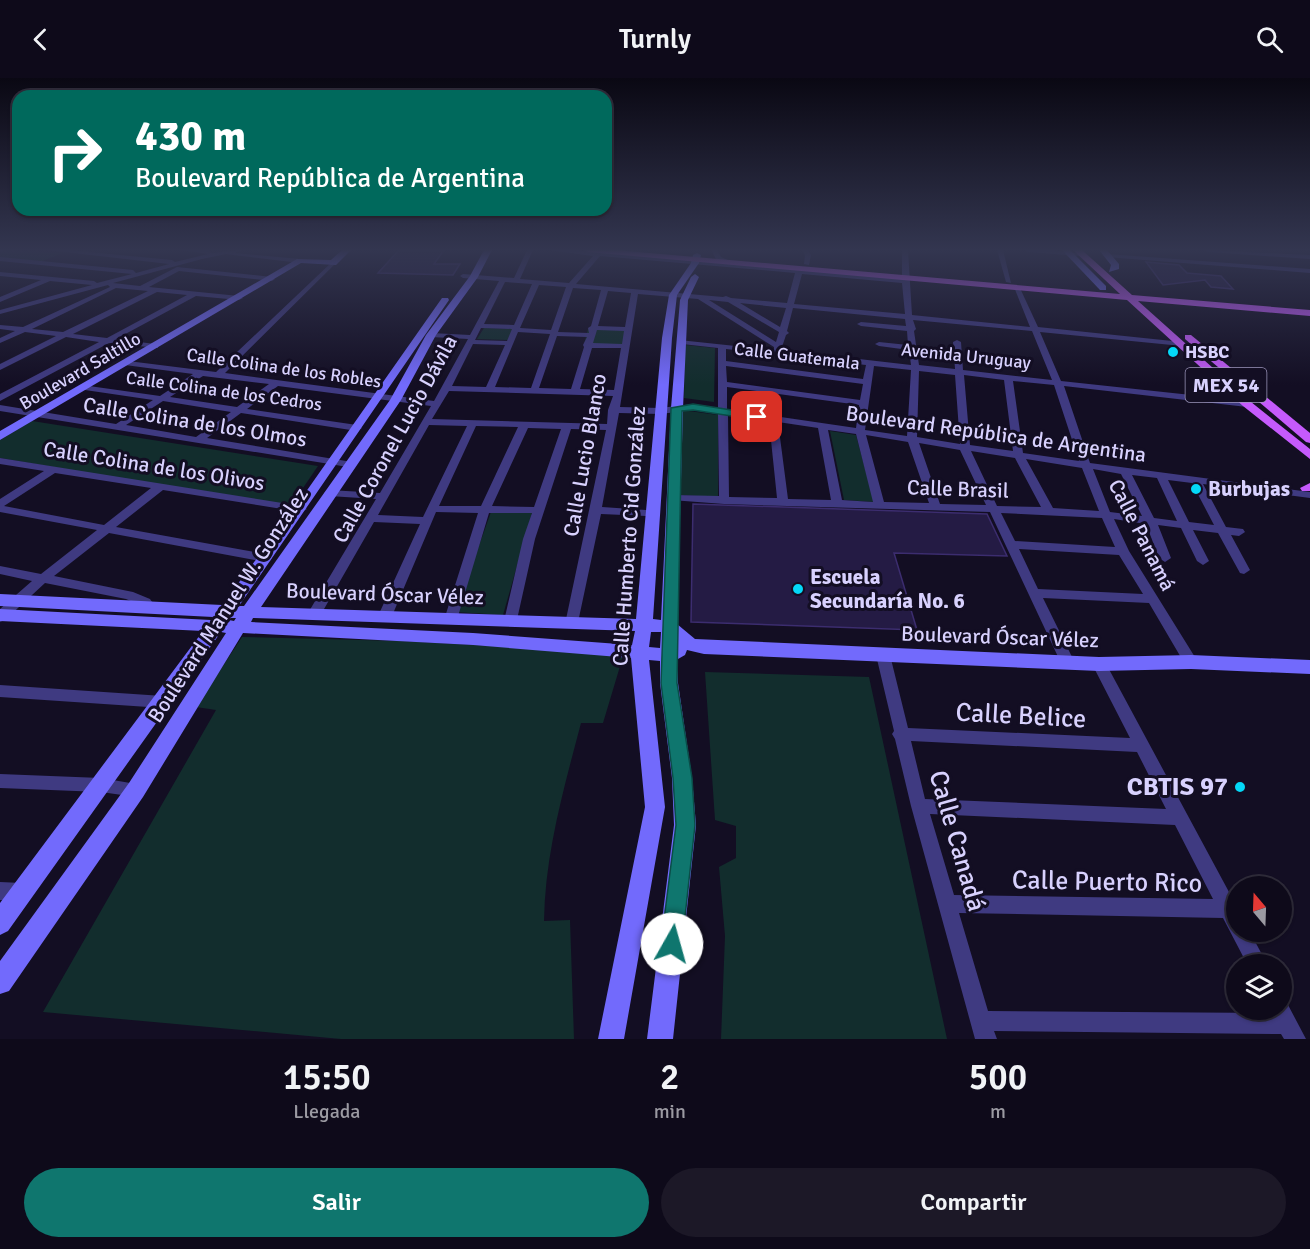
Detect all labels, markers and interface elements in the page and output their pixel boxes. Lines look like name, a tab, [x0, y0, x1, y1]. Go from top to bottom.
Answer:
icon: back	[24, 23, 57, 56]
text: Turnly	[619, 23, 691, 56]
icon: search	[1253, 23, 1286, 56]
text: 430 m	[135, 111, 246, 162]
icon: right	[36, 114, 114, 192]
text: Boulevard República de Argentina	[135, 162, 525, 195]
street label: Boulevard Saltillo	[16, 327, 144, 415]
street label: Calle Coronel Lucio Dávila	[327, 331, 463, 547]
street label: Calle Guatemala	[733, 337, 861, 375]
street label: Avenida Uruguay	[900, 338, 1032, 374]
place label: HSBC	[1185, 341, 1229, 363]
street label: Calle Colina de los Robles	[185, 343, 383, 393]
marker: HSBC	[1166, 345, 1180, 359]
street label: Calle Colina de los Cedros	[125, 366, 324, 416]
road number: MEX 54	[1186, 368, 1266, 402]
street label: Calle Lucio Blanco	[558, 371, 612, 539]
street label: Calle Colina de los Olmos	[81, 391, 309, 453]
pin	[731, 391, 782, 442]
icon: arrive	[740, 400, 773, 433]
street label: Boulevard República de Argentina	[844, 400, 1148, 468]
street label: Calle Humberto Cid González	[607, 405, 651, 667]
street label: Calle Colina de los Olivos	[41, 436, 267, 496]
street label: Calle Brasil	[907, 474, 1009, 504]
street label: Calle Panamá	[1103, 475, 1181, 595]
place label: Burbujas	[1208, 476, 1290, 502]
marker: Burbujas	[1189, 482, 1203, 496]
street label: Boulevard Manuel W. González	[142, 483, 314, 727]
place label: Escuela Secundaría No. 6	[810, 564, 965, 614]
street label: Boulevard Óscar Vélez	[286, 578, 484, 610]
marker: Escuela Secundaría No. 6	[791, 582, 805, 596]
street label: Boulevard Óscar Vélez	[901, 621, 1099, 653]
street label: Calle Belice	[955, 697, 1087, 735]
street label: Calle Canadá	[922, 767, 992, 915]
place label: CBTIS 97	[1127, 771, 1228, 803]
marker: CBTIS 97	[1233, 780, 1247, 794]
street label: Calle Puerto Rico	[1012, 864, 1202, 900]
north arrow	[1226, 876, 1292, 942]
map controls	[1226, 876, 1292, 1020]
position arrow	[640, 912, 704, 976]
button: layers	[1226, 954, 1292, 1020]
text: 15:50	[283, 1055, 371, 1100]
text: 2	[660, 1055, 680, 1100]
text: 500	[969, 1055, 1027, 1100]
text: Llegada	[293, 1099, 360, 1124]
text: min	[654, 1099, 686, 1124]
text: m	[990, 1099, 1006, 1124]
button: Salir	[24, 1168, 649, 1237]
button: Compartir	[661, 1168, 1286, 1237]

